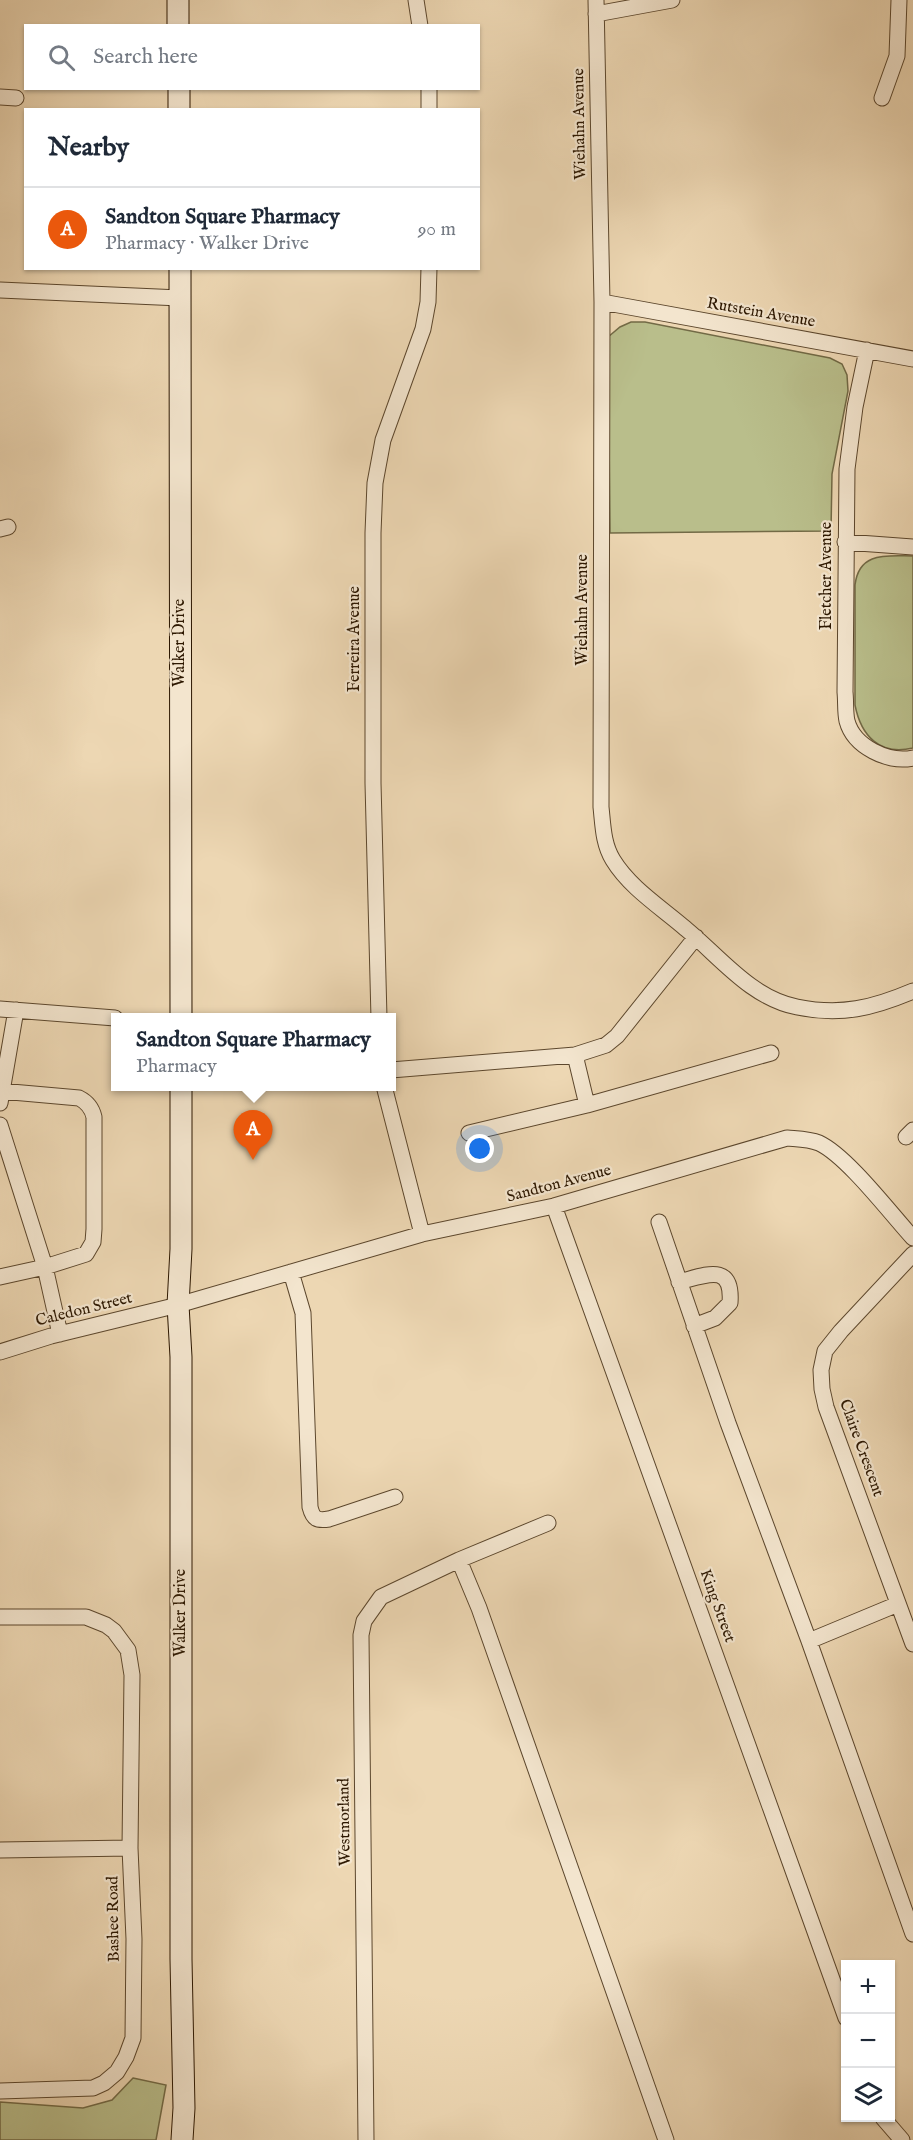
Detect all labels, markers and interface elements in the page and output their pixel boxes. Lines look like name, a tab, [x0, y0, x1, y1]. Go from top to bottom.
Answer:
search box	[24, 24, 480, 90]
icon: search	[45, 41, 78, 74]
text: Search here	[93, 43, 198, 71]
street label: Wiehahn Avenue	[569, 68, 591, 180]
text: Nearby	[48, 131, 129, 164]
text: Sandton Square Pharmacy	[105, 203, 340, 231]
text: A	[61, 217, 74, 242]
text: 90 m	[418, 217, 456, 242]
text: Pharmacy · Walker Drive	[105, 231, 309, 256]
street label: Rutstein Avenue	[705, 294, 817, 332]
street label: Fletcher Avenue	[817, 522, 837, 630]
street label: Wiehahn Avenue	[573, 554, 593, 666]
street label: Ferreira Avenue	[345, 586, 365, 692]
street label: Walker Drive	[170, 599, 190, 687]
popup	[111, 1013, 396, 1091]
text: Sandton Square Pharmacy	[136, 1026, 371, 1054]
text: Pharmacy	[136, 1054, 217, 1079]
pin: A	[234, 1110, 272, 1160]
your location	[465, 1134, 494, 1163]
street label: Sandton Avenue	[505, 1160, 613, 1208]
street label: Caledon Street	[34, 1288, 135, 1332]
street label: Claire Crescent	[834, 1397, 888, 1500]
street label: King Street	[695, 1567, 740, 1646]
street label: Walker Drive	[171, 1569, 191, 1657]
street label: Westmorland	[334, 1777, 356, 1866]
street label: Bashee Road	[103, 1875, 125, 1962]
map controls	[841, 1960, 895, 2122]
button: +	[841, 1960, 895, 2014]
button: −	[841, 2014, 895, 2068]
button: layers	[841, 2068, 895, 2122]

